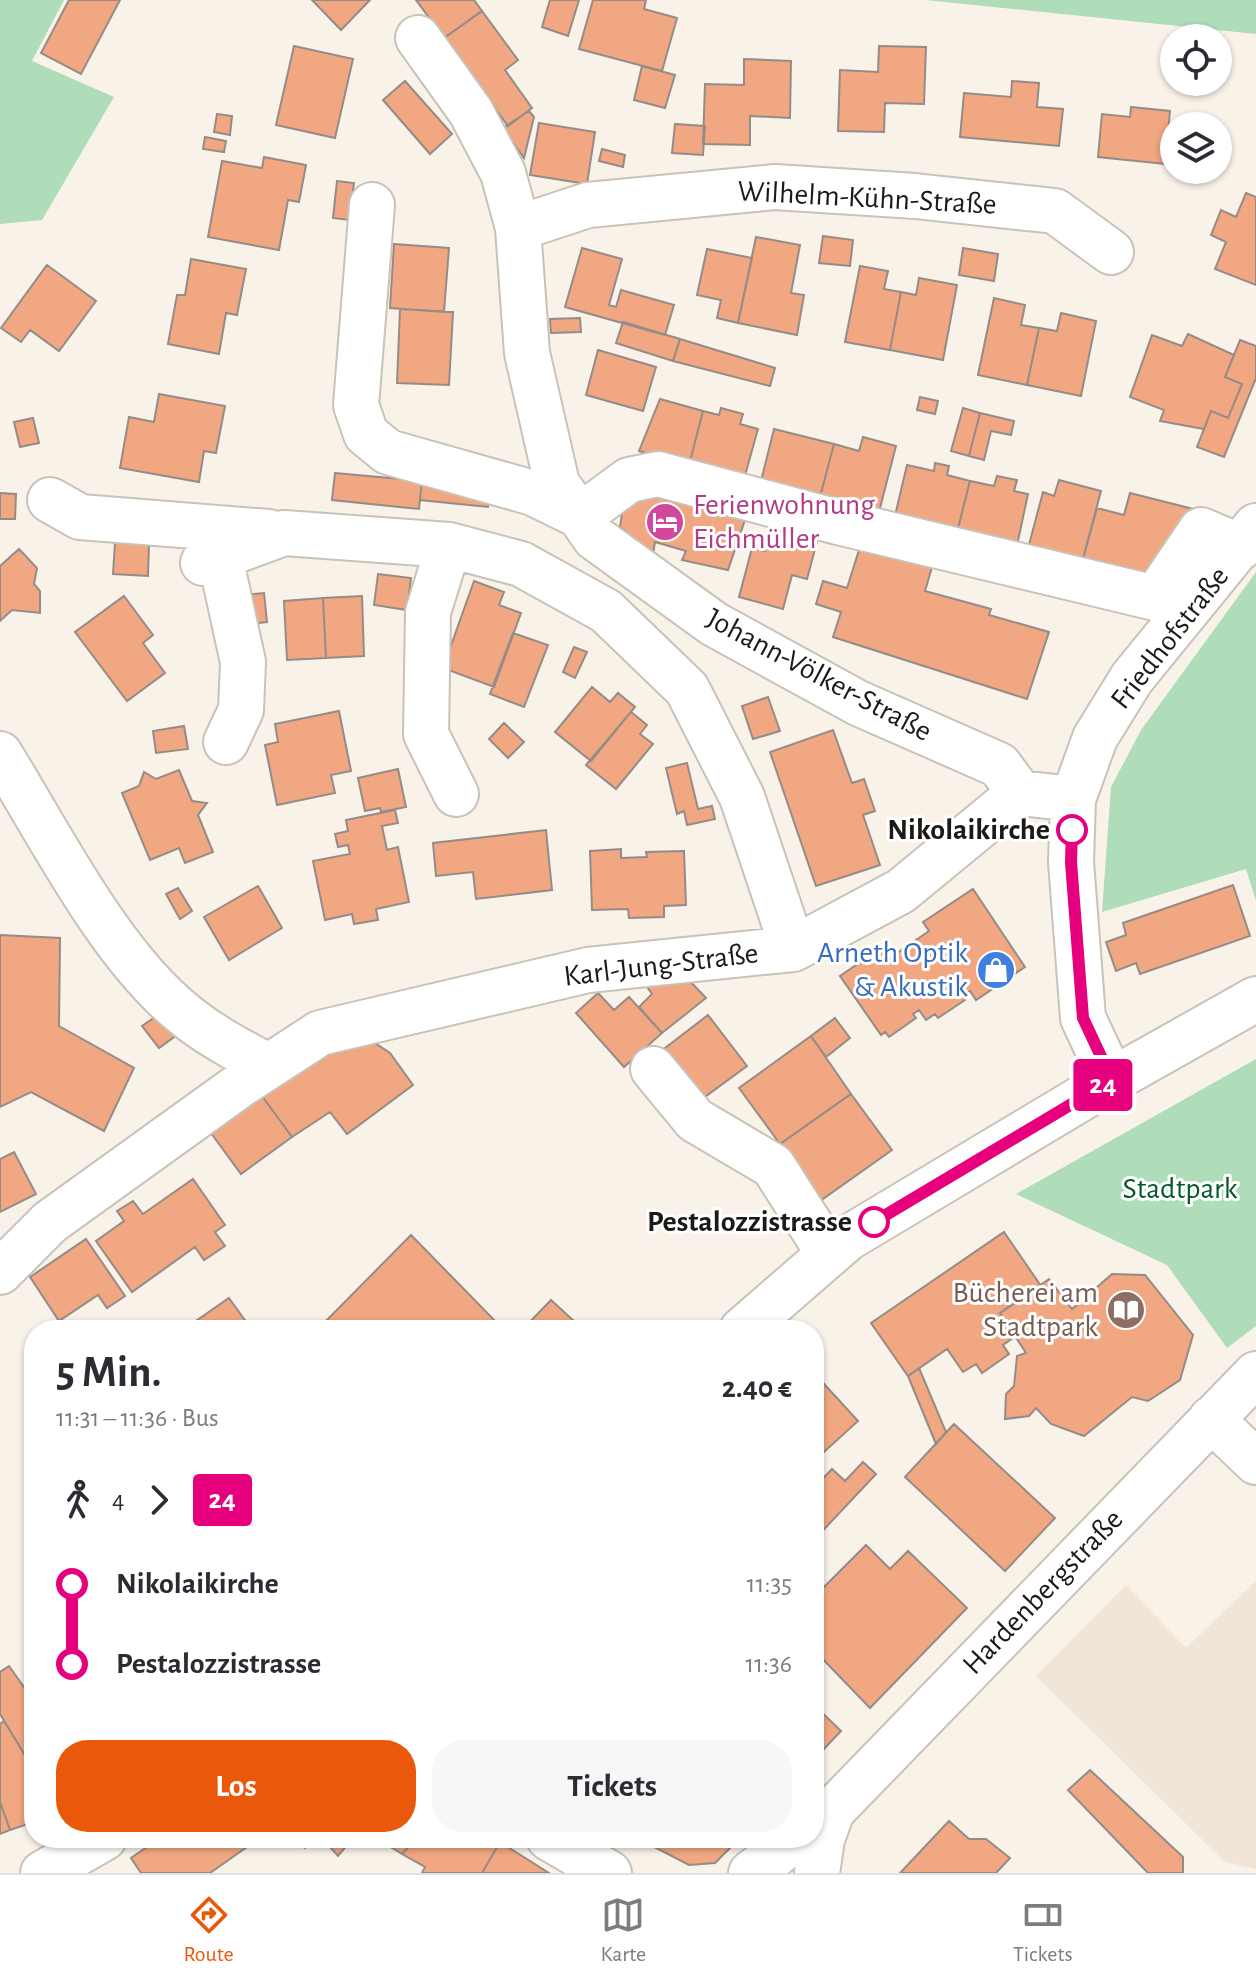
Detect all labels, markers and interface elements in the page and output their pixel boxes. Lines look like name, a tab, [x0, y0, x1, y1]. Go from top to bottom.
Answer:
map controls	[1160, 24, 1232, 184]
button: locate	[1160, 24, 1232, 96]
button: layers	[1160, 112, 1232, 184]
street label: Wilhelm-Kühn-Straße	[737, 176, 997, 220]
place label: Ferienwohnung Eichmüller	[693, 490, 875, 554]
hotel icon: Ferienwohnung Eichmüller	[644, 501, 686, 543]
street label: Friedhofstraße	[1105, 561, 1235, 715]
street label: Johann-Völker-Straße	[702, 603, 936, 747]
place label: Nikolaikirche	[887, 815, 1050, 845]
marker: Nikolaikirche	[1057, 815, 1087, 845]
street label: Karl-Jung-Straße	[562, 938, 760, 992]
place label: Arneth Optik & Akustik	[817, 938, 968, 1002]
shop icon: Arneth Optik & Akustik	[975, 949, 1017, 991]
line badge: 24	[1067, 1059, 1139, 1111]
text: 24	[1089, 1071, 1117, 1099]
park label: Stadtpark	[1123, 1174, 1238, 1204]
place label: Pestalozzistrasse	[647, 1207, 852, 1237]
marker: Pestalozzistrasse	[859, 1207, 889, 1237]
place label: Bücherei am Stadtpark	[952, 1278, 1098, 1342]
library icon: Bücherei am Stadtpark	[1105, 1289, 1147, 1331]
text: 5 Min.	[56, 1351, 162, 1395]
text: 2.40 €	[722, 1373, 792, 1403]
text: 11:31 – 11:36 · Bus	[56, 1405, 219, 1431]
icon: walk	[56, 1478, 100, 1522]
icon: forward	[137, 1478, 181, 1522]
text: 24	[209, 1486, 236, 1514]
text: 4	[112, 1487, 125, 1513]
street label: Hardenbergstraße	[957, 1504, 1129, 1680]
text: Nikolaikirche	[116, 1569, 279, 1599]
text: 11:35	[747, 1571, 792, 1597]
text: Pestalozzistrasse	[116, 1649, 321, 1679]
text: 11:36	[745, 1651, 792, 1677]
button: Los	[56, 1740, 416, 1832]
button: Tickets	[432, 1740, 792, 1832]
tab: Route	[183, 1893, 234, 1967]
tab: Karte	[600, 1893, 646, 1967]
tab: Tickets	[1013, 1893, 1073, 1967]

